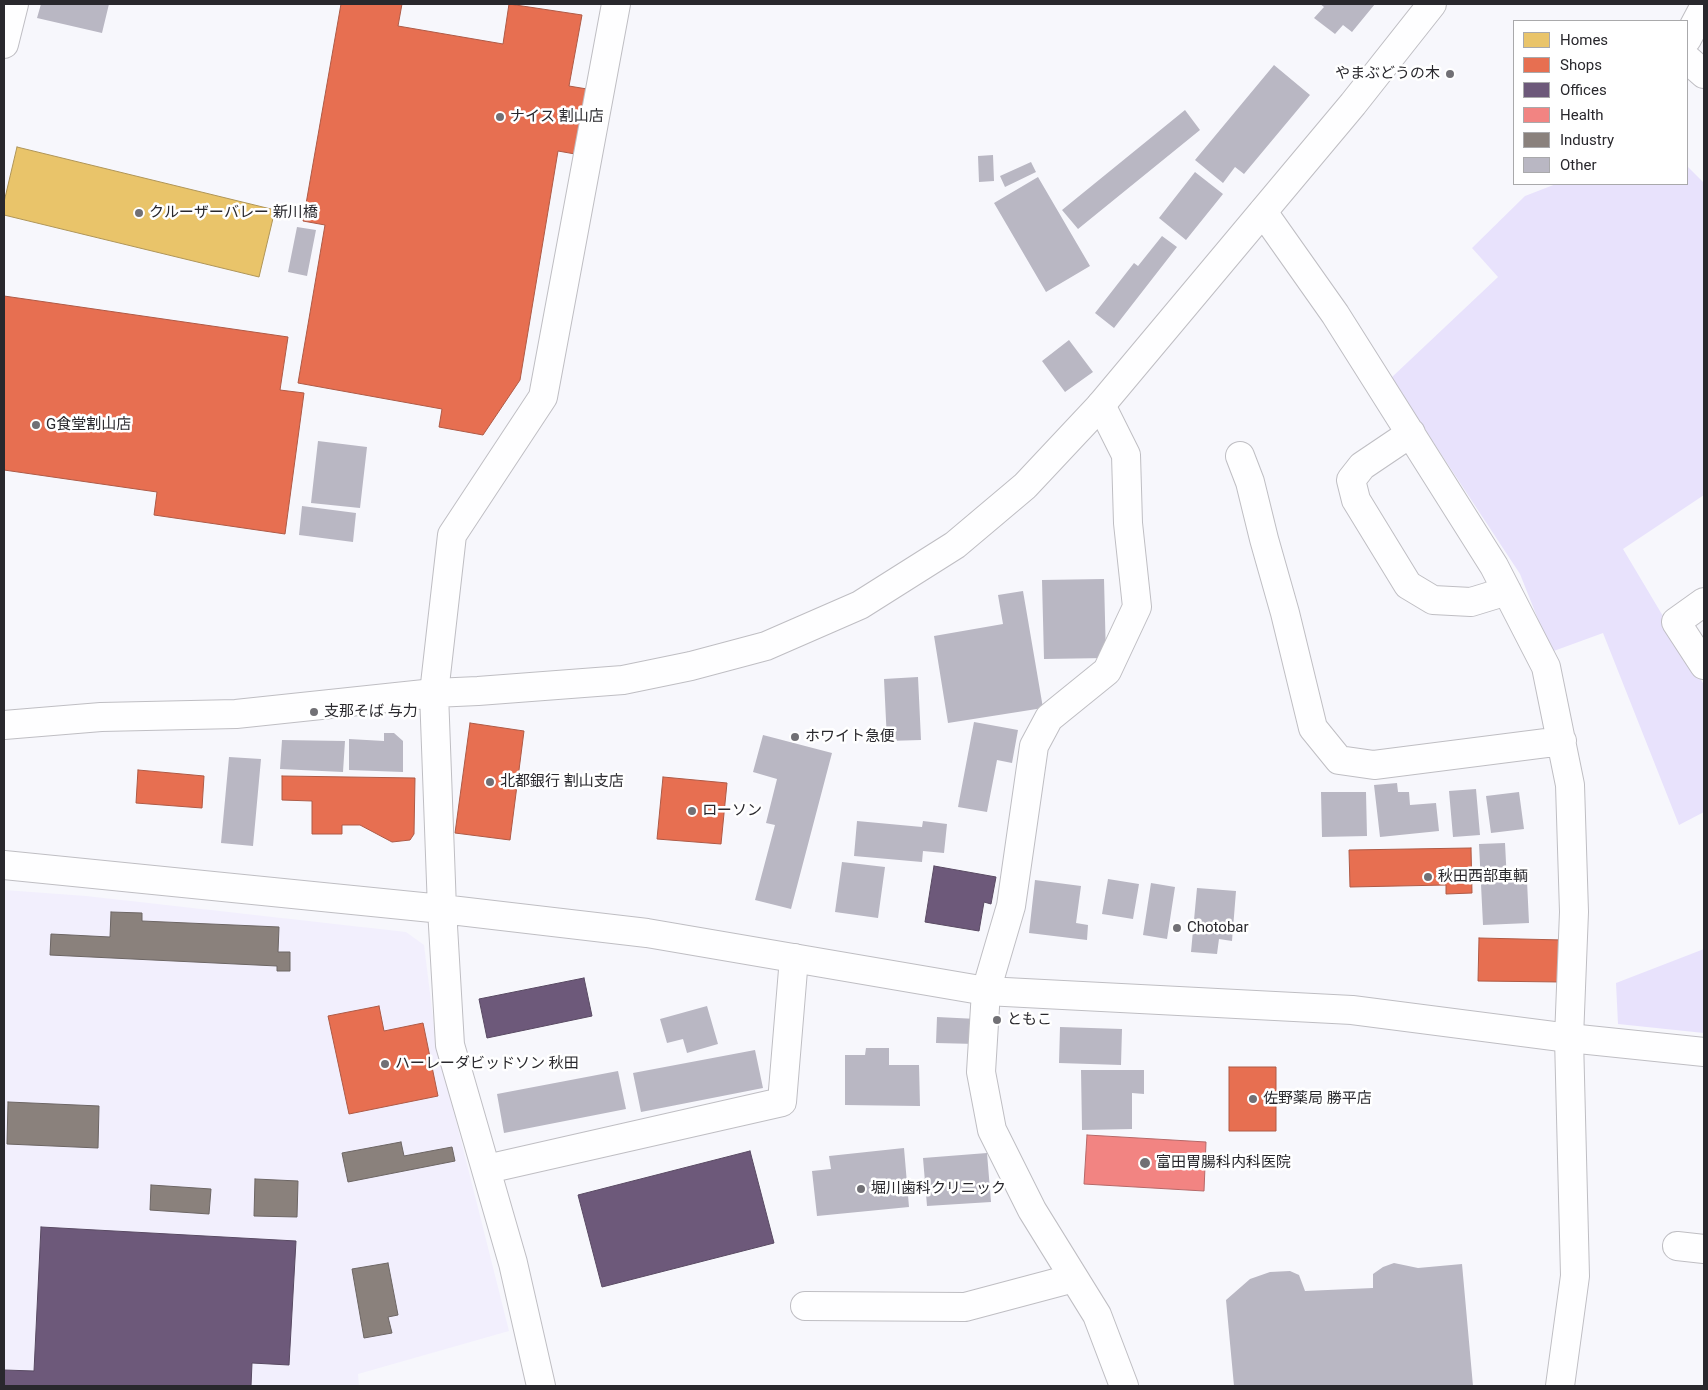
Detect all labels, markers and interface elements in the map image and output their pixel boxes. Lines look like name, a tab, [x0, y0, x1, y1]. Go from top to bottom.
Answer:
legend	[1513, 20, 1688, 185]
text: Homes	[1560, 31, 1608, 49]
text: Shops	[1560, 56, 1602, 74]
place label: やまぶどうの木	[1335, 65, 1440, 83]
marker: やまぶどうの木	[1444, 68, 1456, 80]
text: Offices	[1560, 81, 1607, 99]
text: Health	[1560, 106, 1604, 124]
place label: ナイス 割山店	[510, 108, 604, 126]
marker: ナイス 割山店	[494, 111, 506, 123]
text: Industry	[1560, 131, 1614, 149]
text: Other	[1560, 156, 1597, 174]
place label: クルーザーバレー 新川橋	[149, 204, 318, 222]
marker: クルーザーバレー 新川橋	[133, 207, 145, 219]
place label: G食堂割山店	[46, 416, 131, 434]
marker: G食堂割山店	[30, 419, 42, 431]
place label: 支那そば 与力	[324, 703, 418, 721]
marker: 支那そば 与力	[308, 706, 320, 718]
place label: ホワイト急便	[805, 728, 895, 746]
marker: ホワイト急便	[789, 731, 801, 743]
place label: 北都銀行 割山支店	[500, 773, 624, 791]
marker: 北都銀行 割山支店	[484, 776, 496, 788]
place label: ローソン	[702, 802, 762, 820]
marker: ローソン	[686, 805, 698, 817]
place label: 秋田西部車輌	[1438, 868, 1528, 886]
marker: 秋田西部車輌	[1422, 871, 1434, 883]
place label: Chotobar	[1187, 919, 1249, 937]
marker: Chotobar	[1171, 922, 1183, 934]
place label: ともこ	[1007, 1011, 1052, 1029]
marker: ともこ	[991, 1014, 1003, 1026]
place label: ハーレーダビッドソン 秋田	[395, 1055, 579, 1073]
marker: ハーレーダビッドソン 秋田	[379, 1058, 391, 1070]
place label: 佐野薬局 勝平店	[1263, 1090, 1372, 1108]
marker: 佐野薬局 勝平店	[1247, 1093, 1259, 1105]
place label: 富田胃腸科内科医院	[1156, 1154, 1291, 1172]
marker: 富田胃腸科内科医院	[1138, 1156, 1152, 1170]
place label: 堀川歯科クリニック	[871, 1180, 1006, 1198]
marker: 堀川歯科クリニック	[855, 1183, 867, 1195]

